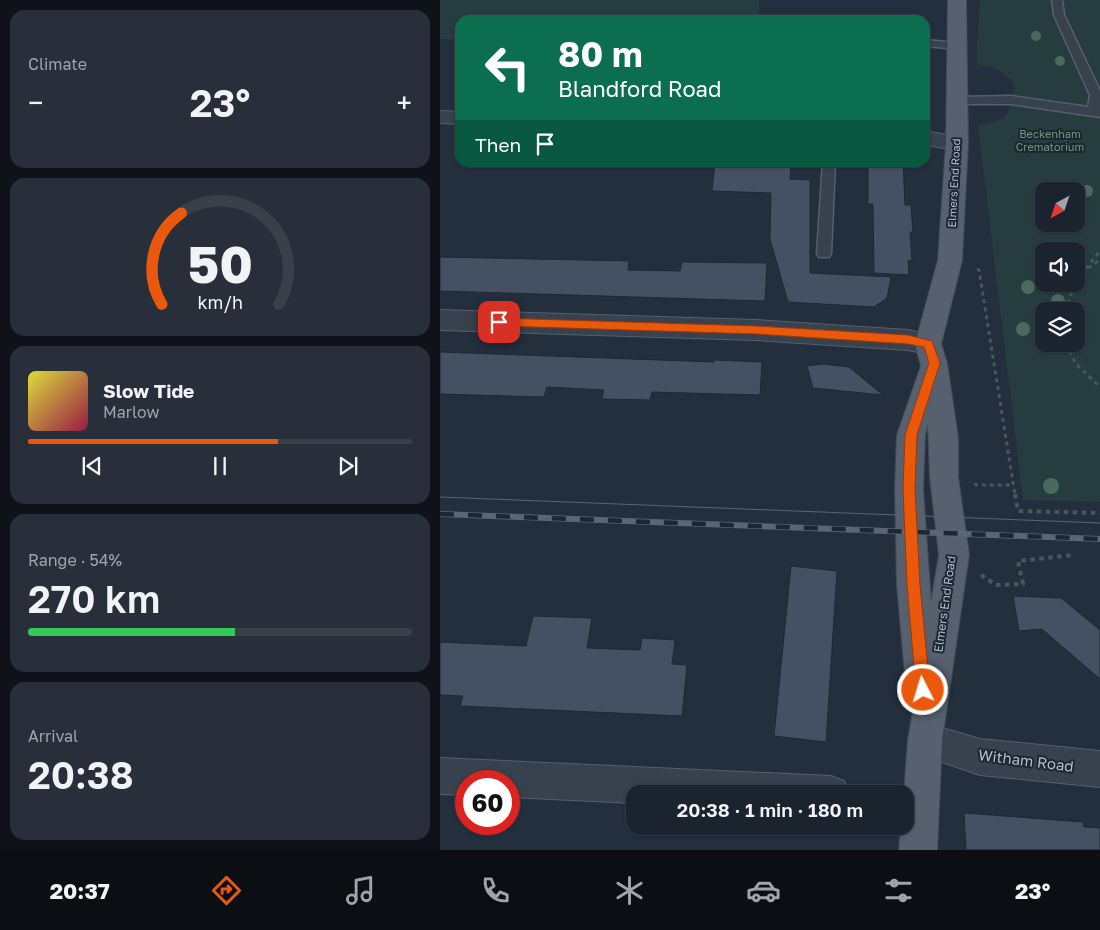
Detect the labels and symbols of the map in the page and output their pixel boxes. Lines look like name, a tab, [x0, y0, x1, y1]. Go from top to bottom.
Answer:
park label: Beckenham Crematorium	[1016, 127, 1084, 153]
street label: Elmers End Road	[945, 138, 962, 228]
north arrow	[1035, 182, 1085, 232]
pin	[478, 301, 520, 343]
street label: Elmers End Road	[930, 555, 959, 653]
position arrow	[896, 663, 948, 715]
street label: Witham Road	[977, 745, 1075, 775]
speed limit sign: 60	[455, 770, 520, 835]

